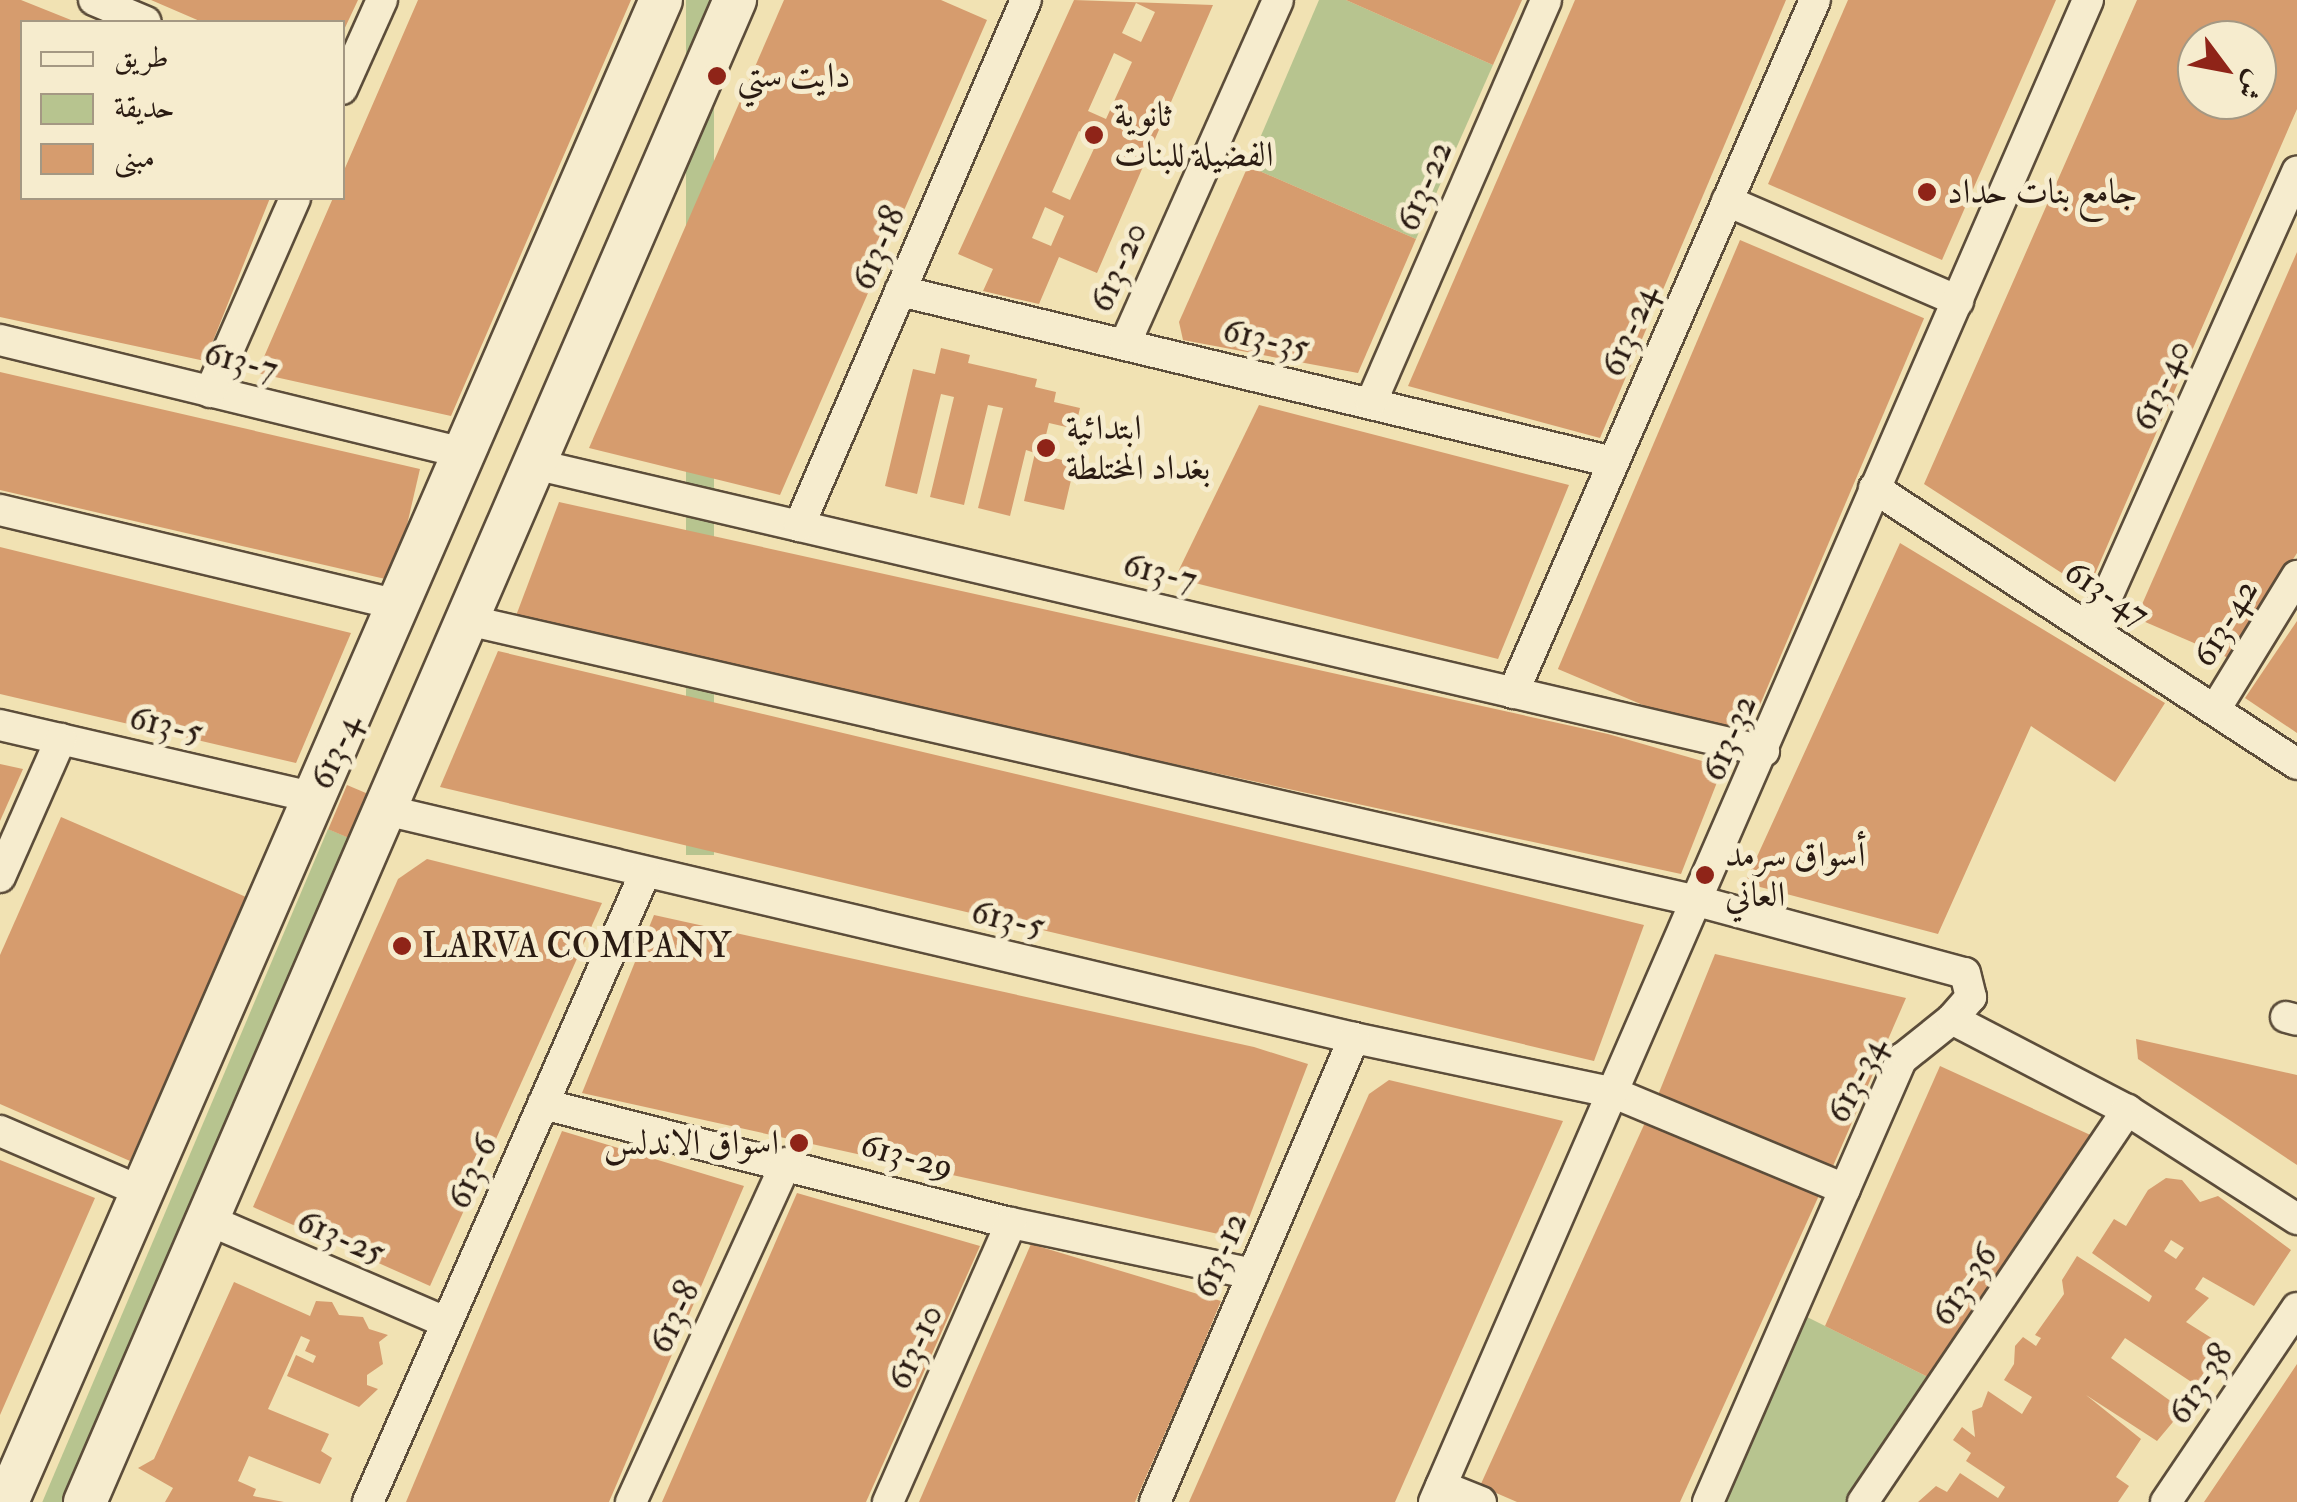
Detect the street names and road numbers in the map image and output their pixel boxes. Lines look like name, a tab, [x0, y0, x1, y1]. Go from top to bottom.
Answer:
street label: 613-22	[1386, 135, 1462, 237]
street label: 613-18	[842, 200, 914, 296]
street label: 613-20	[1080, 216, 1156, 318]
street label: 613-24	[1591, 279, 1667, 383]
street label: 613-35	[1219, 309, 1313, 369]
street label: 613-7	[200, 332, 282, 390]
street label: 613-40	[2122, 333, 2200, 437]
street label: 613-7	[1119, 543, 1201, 601]
street label: 613-47	[2057, 550, 2157, 636]
street label: 613-42	[2183, 572, 2267, 674]
street label: 613-32	[1692, 689, 1766, 787]
street label: 613-5	[125, 696, 207, 754]
street label: 613-4	[300, 708, 370, 796]
street label: 613-5	[967, 890, 1049, 948]
street label: 613-34	[1817, 1030, 1895, 1130]
street label: 613-29	[856, 1124, 958, 1188]
street label: 613-6	[437, 1129, 507, 1215]
street label: 613-25	[291, 1200, 391, 1274]
street label: 613-12	[1183, 1206, 1257, 1304]
street label: 613-36	[1922, 1236, 2006, 1334]
street label: 613-8	[639, 1274, 709, 1360]
street label: 613-10	[878, 1298, 952, 1396]
street label: 613-38	[2158, 1336, 2242, 1432]

